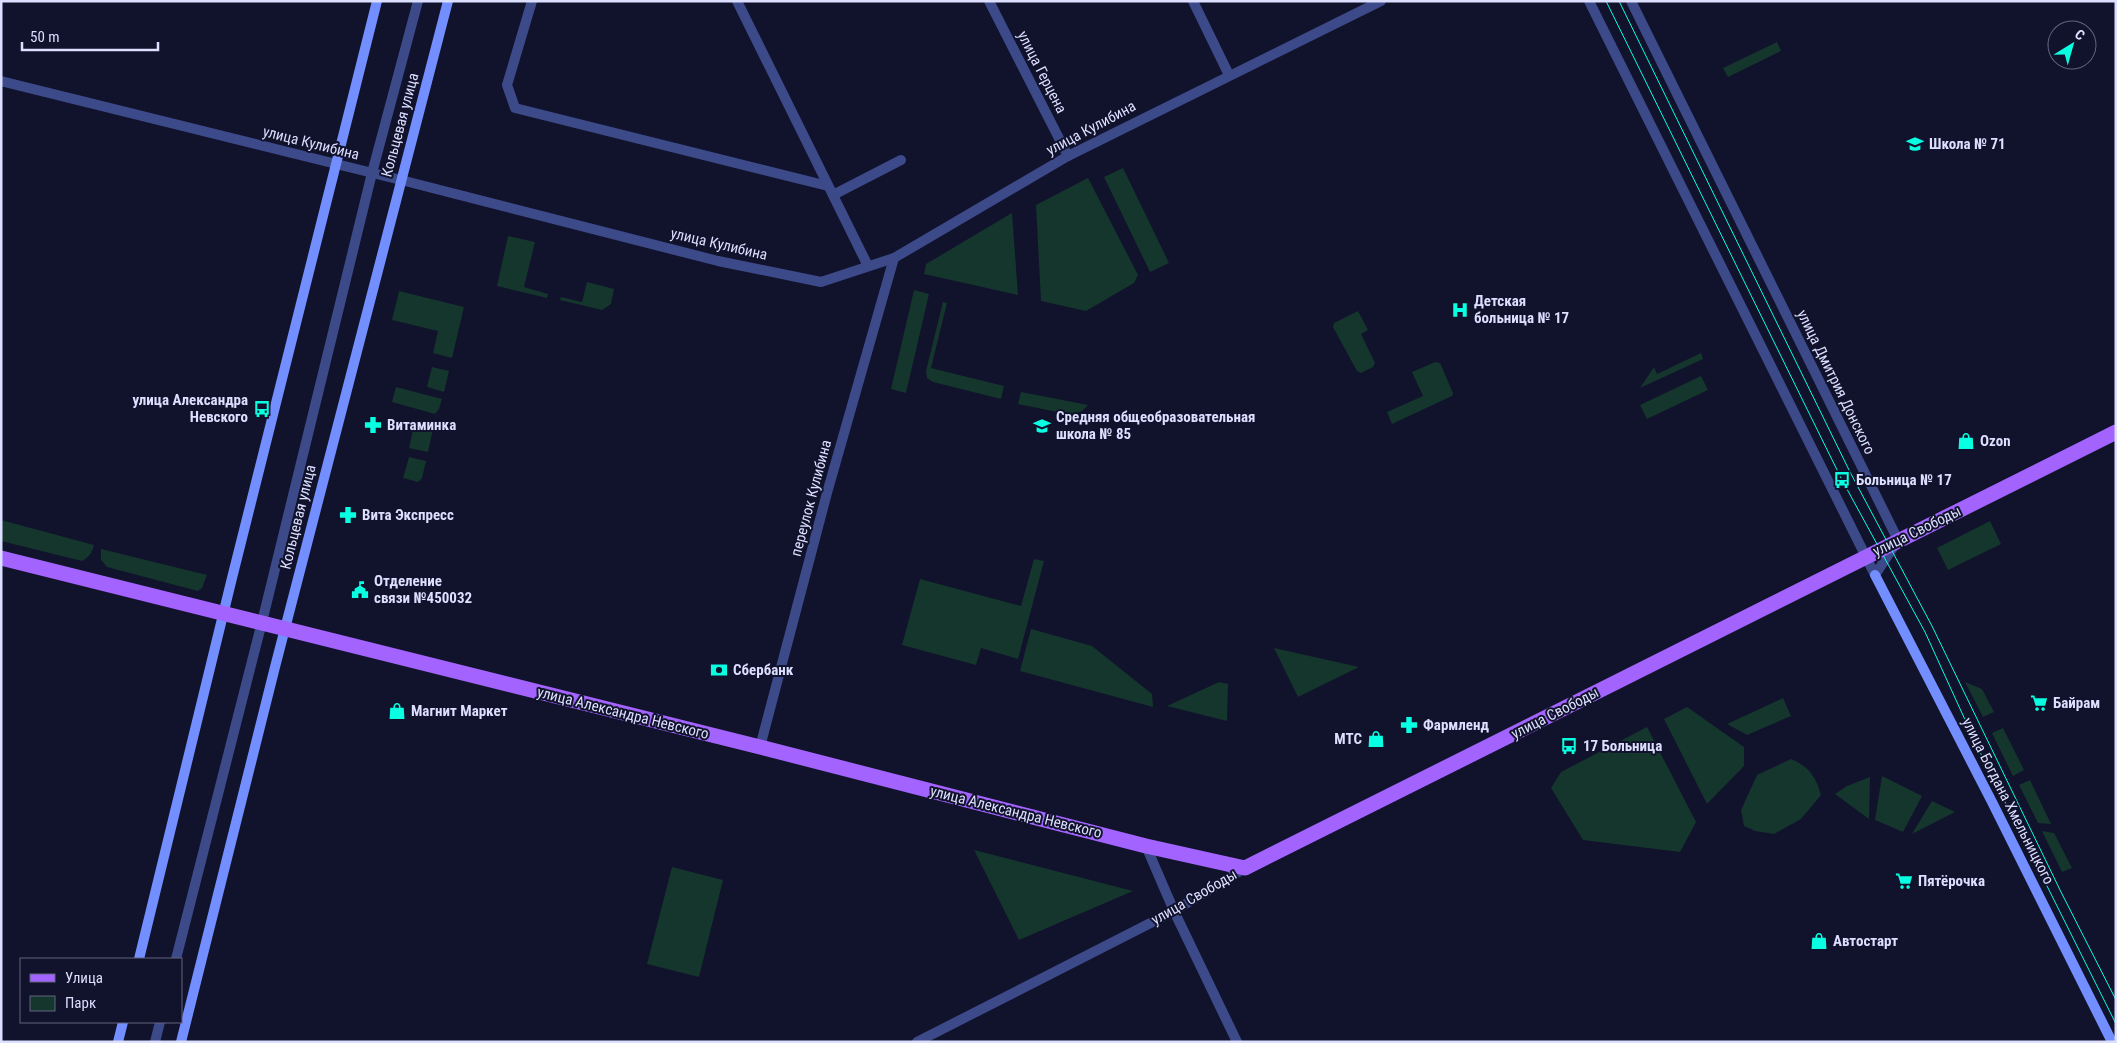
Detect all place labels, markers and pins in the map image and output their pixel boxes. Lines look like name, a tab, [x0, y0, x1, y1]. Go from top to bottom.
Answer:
school or university icon: Школа № 71	[1905, 134, 1925, 154]
place label: Школа № 71	[1929, 135, 2006, 153]
place label: Детская больница № 17	[1474, 292, 1569, 327]
hospital icon: Детская больница № 17	[1450, 300, 1470, 320]
place label: улица Александра Невского	[132, 391, 248, 426]
bus stop icon: улица Александра Невского	[252, 399, 272, 419]
place label: Средняя общеобразовательная школа № 85	[1056, 408, 1255, 443]
pharmacy icon: Витаминка	[363, 415, 383, 435]
place label: Витаминка	[387, 416, 456, 434]
school or university icon: Средняя общеобразовательная школа № 85	[1032, 416, 1052, 436]
shop icon: Ozon	[1956, 431, 1976, 451]
place label: Ozon	[1980, 432, 2011, 450]
bus stop icon: Больница № 17	[1832, 470, 1852, 490]
place label: Больница № 17	[1856, 471, 1952, 489]
pharmacy icon: Вита Экспресс	[338, 505, 358, 525]
place label: Вита Экспресс	[362, 506, 454, 524]
place label: Отделение связи №450032	[374, 572, 472, 607]
public building icon: Отделение связи №450032	[350, 580, 370, 600]
bank icon: Сбербанк	[709, 660, 729, 680]
place label: Сбербанк	[733, 661, 794, 679]
supermarket icon: Байрам	[2029, 693, 2049, 713]
place label: Байрам	[2053, 694, 2100, 712]
shop icon: Магнит Маркет	[387, 701, 407, 721]
place label: Магнит Маркет	[411, 702, 508, 720]
pharmacy icon: Фармленд	[1399, 715, 1419, 735]
place label: Фармленд	[1423, 716, 1489, 734]
shop icon: МТС	[1366, 729, 1386, 749]
place label: МТС	[1334, 730, 1362, 748]
bus stop icon: 17 Больница	[1559, 736, 1579, 756]
place label: 17 Больница	[1583, 737, 1662, 755]
supermarket icon: Пятёрочка	[1894, 871, 1914, 891]
place label: Пятёрочка	[1918, 872, 1985, 890]
shop icon: Автостарт	[1809, 931, 1829, 951]
place label: Автостарт	[1833, 932, 1898, 950]

